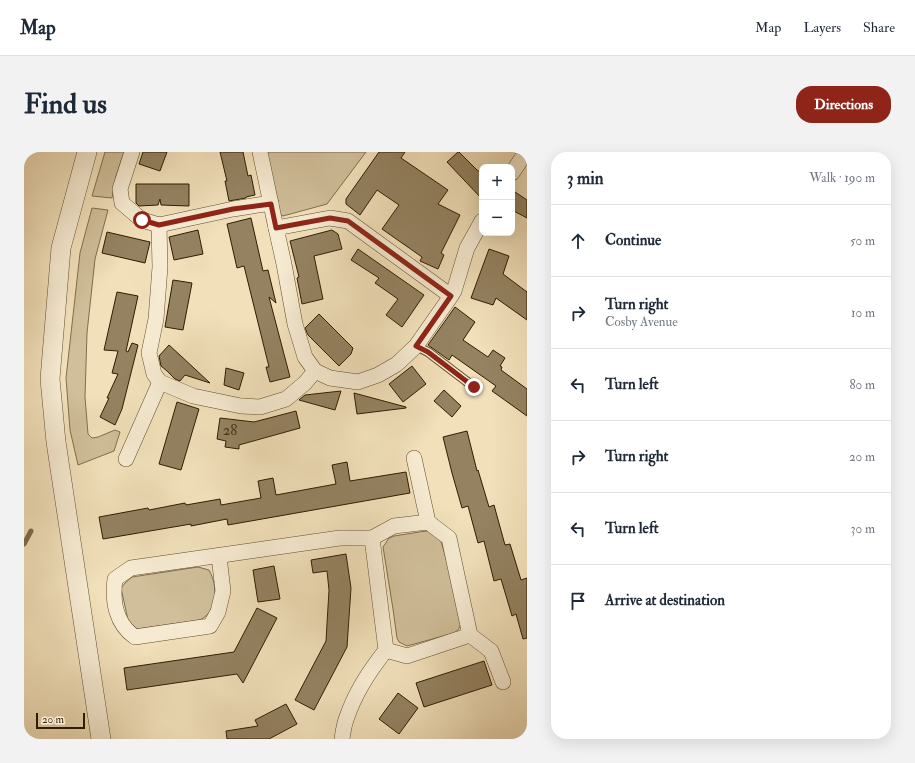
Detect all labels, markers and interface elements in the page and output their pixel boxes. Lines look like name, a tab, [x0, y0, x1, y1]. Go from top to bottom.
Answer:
text: Map	[20, 16, 56, 40]
text: Map	[755, 19, 781, 36]
text: Layers	[803, 19, 841, 36]
text: Share	[863, 19, 895, 36]
button: Directions	[796, 86, 891, 123]
text: Find us	[24, 87, 107, 122]
map controls	[479, 164, 515, 236]
button: +	[479, 164, 515, 200]
text: 3 min	[567, 168, 604, 189]
text: Walk · 190 m	[809, 170, 875, 186]
button: −	[479, 200, 515, 236]
route start	[133, 211, 151, 229]
icon: ahead	[567, 230, 589, 252]
text: Continue	[605, 231, 661, 250]
text: 50 m	[850, 233, 875, 249]
text: Turn right	[605, 295, 668, 314]
icon: right	[567, 302, 589, 324]
text: 10 m	[851, 305, 875, 321]
text: Cosby Avenue	[605, 314, 678, 330]
icon: left	[567, 374, 589, 396]
text: Turn left	[605, 375, 659, 394]
text: 80 m	[849, 377, 875, 393]
route end	[465, 378, 483, 396]
house number: 28	[223, 421, 237, 440]
icon: right	[567, 446, 589, 468]
text: Turn right	[605, 447, 668, 466]
text: 20 m	[849, 449, 875, 465]
icon: left	[567, 518, 589, 540]
text: Turn left	[605, 519, 659, 538]
text: 30 m	[851, 521, 875, 537]
icon: arrive	[567, 590, 589, 612]
text: Arrive at destination	[605, 591, 725, 610]
scale bar	[36, 711, 85, 730]
text: 20 m	[42, 713, 64, 726]

